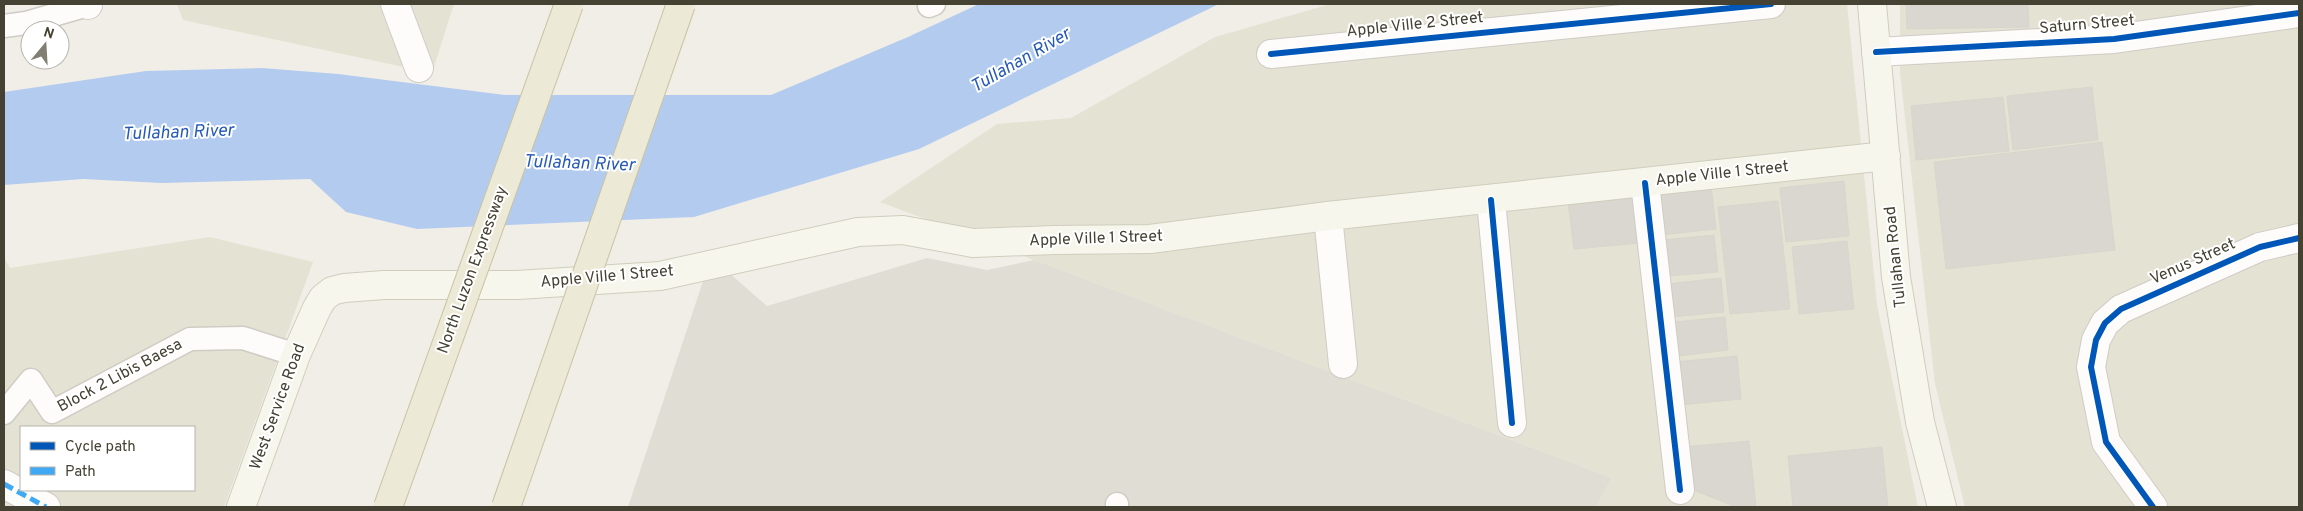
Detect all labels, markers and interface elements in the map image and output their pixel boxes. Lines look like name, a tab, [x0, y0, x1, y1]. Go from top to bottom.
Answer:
street label: Apple Ville 2 Street	[1346, 8, 1484, 42]
street label: Saturn Street	[2039, 11, 2135, 39]
north arrow	[20, 20, 70, 70]
water label: Tullahan River	[967, 22, 1077, 99]
text: N	[41, 24, 56, 44]
water label: Tullahan River	[122, 119, 236, 146]
water label: Tullahan River	[523, 151, 637, 178]
street label: Apple Ville 1 Street	[1654, 157, 1790, 191]
street label: North Luzon Expressway	[433, 183, 513, 357]
street label: Tullahan Road	[1881, 205, 1911, 309]
street label: Apple Ville 1 Street	[1029, 227, 1163, 251]
street label: Venus Street	[2147, 234, 2239, 290]
street label: Apple Ville 1 Street	[539, 261, 675, 293]
street label: Block 2 Libis Baesa	[54, 335, 186, 417]
street label: West Service Road	[246, 341, 310, 473]
legend	[20, 426, 195, 491]
text: Cycle path	[65, 438, 136, 457]
text: Path	[65, 463, 96, 482]

